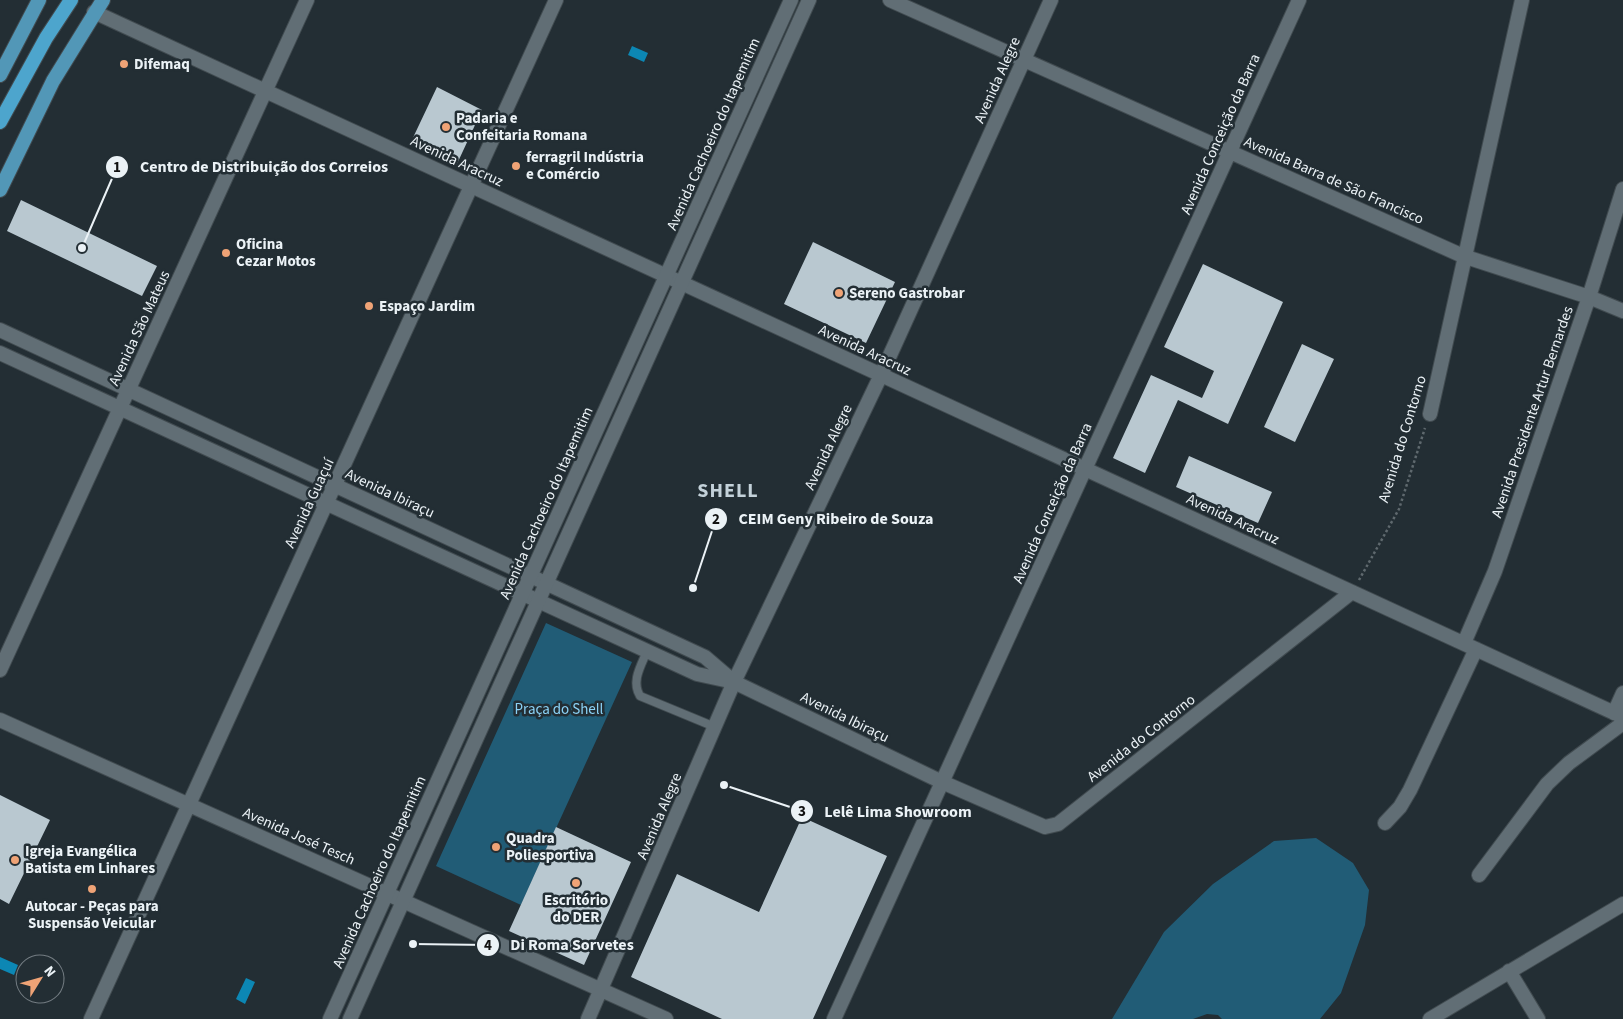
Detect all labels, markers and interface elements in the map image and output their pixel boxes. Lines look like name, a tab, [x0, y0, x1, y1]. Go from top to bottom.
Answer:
street label: Avenida Alegre	[969, 34, 1026, 127]
street label: Avenida Cachoeiro do Itapemitim	[661, 35, 765, 234]
street label: Avenida Conceição da Barra	[1175, 50, 1265, 218]
place label: Difemaq	[134, 54, 190, 75]
marker: Difemaq	[118, 58, 130, 70]
place label: Padaria e Confeitaria Romana	[456, 108, 588, 146]
marker: Padaria e Confeitaria Romana	[440, 121, 452, 133]
street label: Avenida Aracruz	[407, 131, 507, 192]
street label: Avenida Barra de São Francisco	[1241, 131, 1427, 230]
place label: ferragril Indústria e Comércio	[526, 147, 644, 185]
callout: Centro de Distribuição dos Correios	[105, 151, 398, 182]
text: Centro de Distribuição dos Correios	[140, 156, 388, 178]
text: 1	[113, 157, 121, 178]
marker: ferragril Indústria e Comércio	[510, 160, 522, 172]
place label: Oficina Cezar Motos	[236, 234, 316, 272]
marker: Oficina Cezar Motos	[220, 247, 232, 259]
street label: Avenida São Mateus	[104, 267, 175, 389]
place label: Sereno Gastrobar	[849, 283, 965, 304]
marker: Sereno Gastrobar	[833, 287, 845, 299]
place label: Espaço Jardim	[379, 296, 475, 317]
marker: Espaço Jardim	[363, 300, 375, 312]
street label: Avenida Presidente Artur Bernardes	[1486, 304, 1579, 521]
street label: Avenida Aracruz	[815, 320, 915, 381]
street label: Avenida do Contorno	[1373, 373, 1432, 505]
street label: Avenida Alegre	[799, 401, 858, 494]
street label: Avenida Cachoeiro do Itapemitim	[494, 404, 598, 603]
street label: Avenida Conceição da Barra	[1007, 419, 1097, 587]
street label: Avenida Guaçuí	[279, 454, 340, 552]
street label: Avenida Ibiraçu	[342, 464, 438, 523]
district label: SHELL	[697, 477, 759, 505]
street label: Avenida Aracruz	[1183, 489, 1283, 550]
callout: CEIM Geny Ribeiro de Souza	[703, 503, 943, 534]
text: CEIM Geny Ribeiro de Souza	[739, 508, 933, 530]
text: 2	[712, 509, 720, 530]
street label: Avenida Ibiraçu	[797, 687, 893, 748]
street label: Avenida do Contorno	[1083, 689, 1200, 787]
park label: Praça do Shell	[515, 699, 604, 720]
street label: Avenida Alegre	[632, 770, 687, 863]
street label: Avenida Cachoeiro do Itapemitim	[327, 773, 431, 972]
callout: Lelê Lima Showroom	[789, 796, 982, 827]
text: 3	[798, 801, 806, 822]
text: Lelê Lima Showroom	[824, 801, 972, 823]
street label: Avenida José Tesch	[239, 802, 358, 871]
place label: Quadra Poliesportiva	[506, 828, 594, 866]
place label: Igreja Evangélica Batista em Linhares	[25, 841, 155, 879]
marker: Quadra Poliesportiva	[490, 841, 502, 853]
marker: Igreja Evangélica Batista em Linhares	[9, 854, 21, 866]
marker: Escritório do DER	[570, 877, 582, 889]
marker: Autocar - Peças para Suspensão Veicular	[86, 883, 98, 895]
place label: Escritório do DER	[544, 890, 608, 928]
place label: Autocar - Peças para Suspensão Veicular	[24, 896, 159, 934]
callout: Di Roma Sorvetes	[475, 929, 644, 960]
text: Di Roma Sorvetes	[510, 934, 634, 956]
text: 4	[484, 935, 492, 956]
north arrow	[15, 954, 65, 1004]
text: N	[39, 962, 60, 982]

